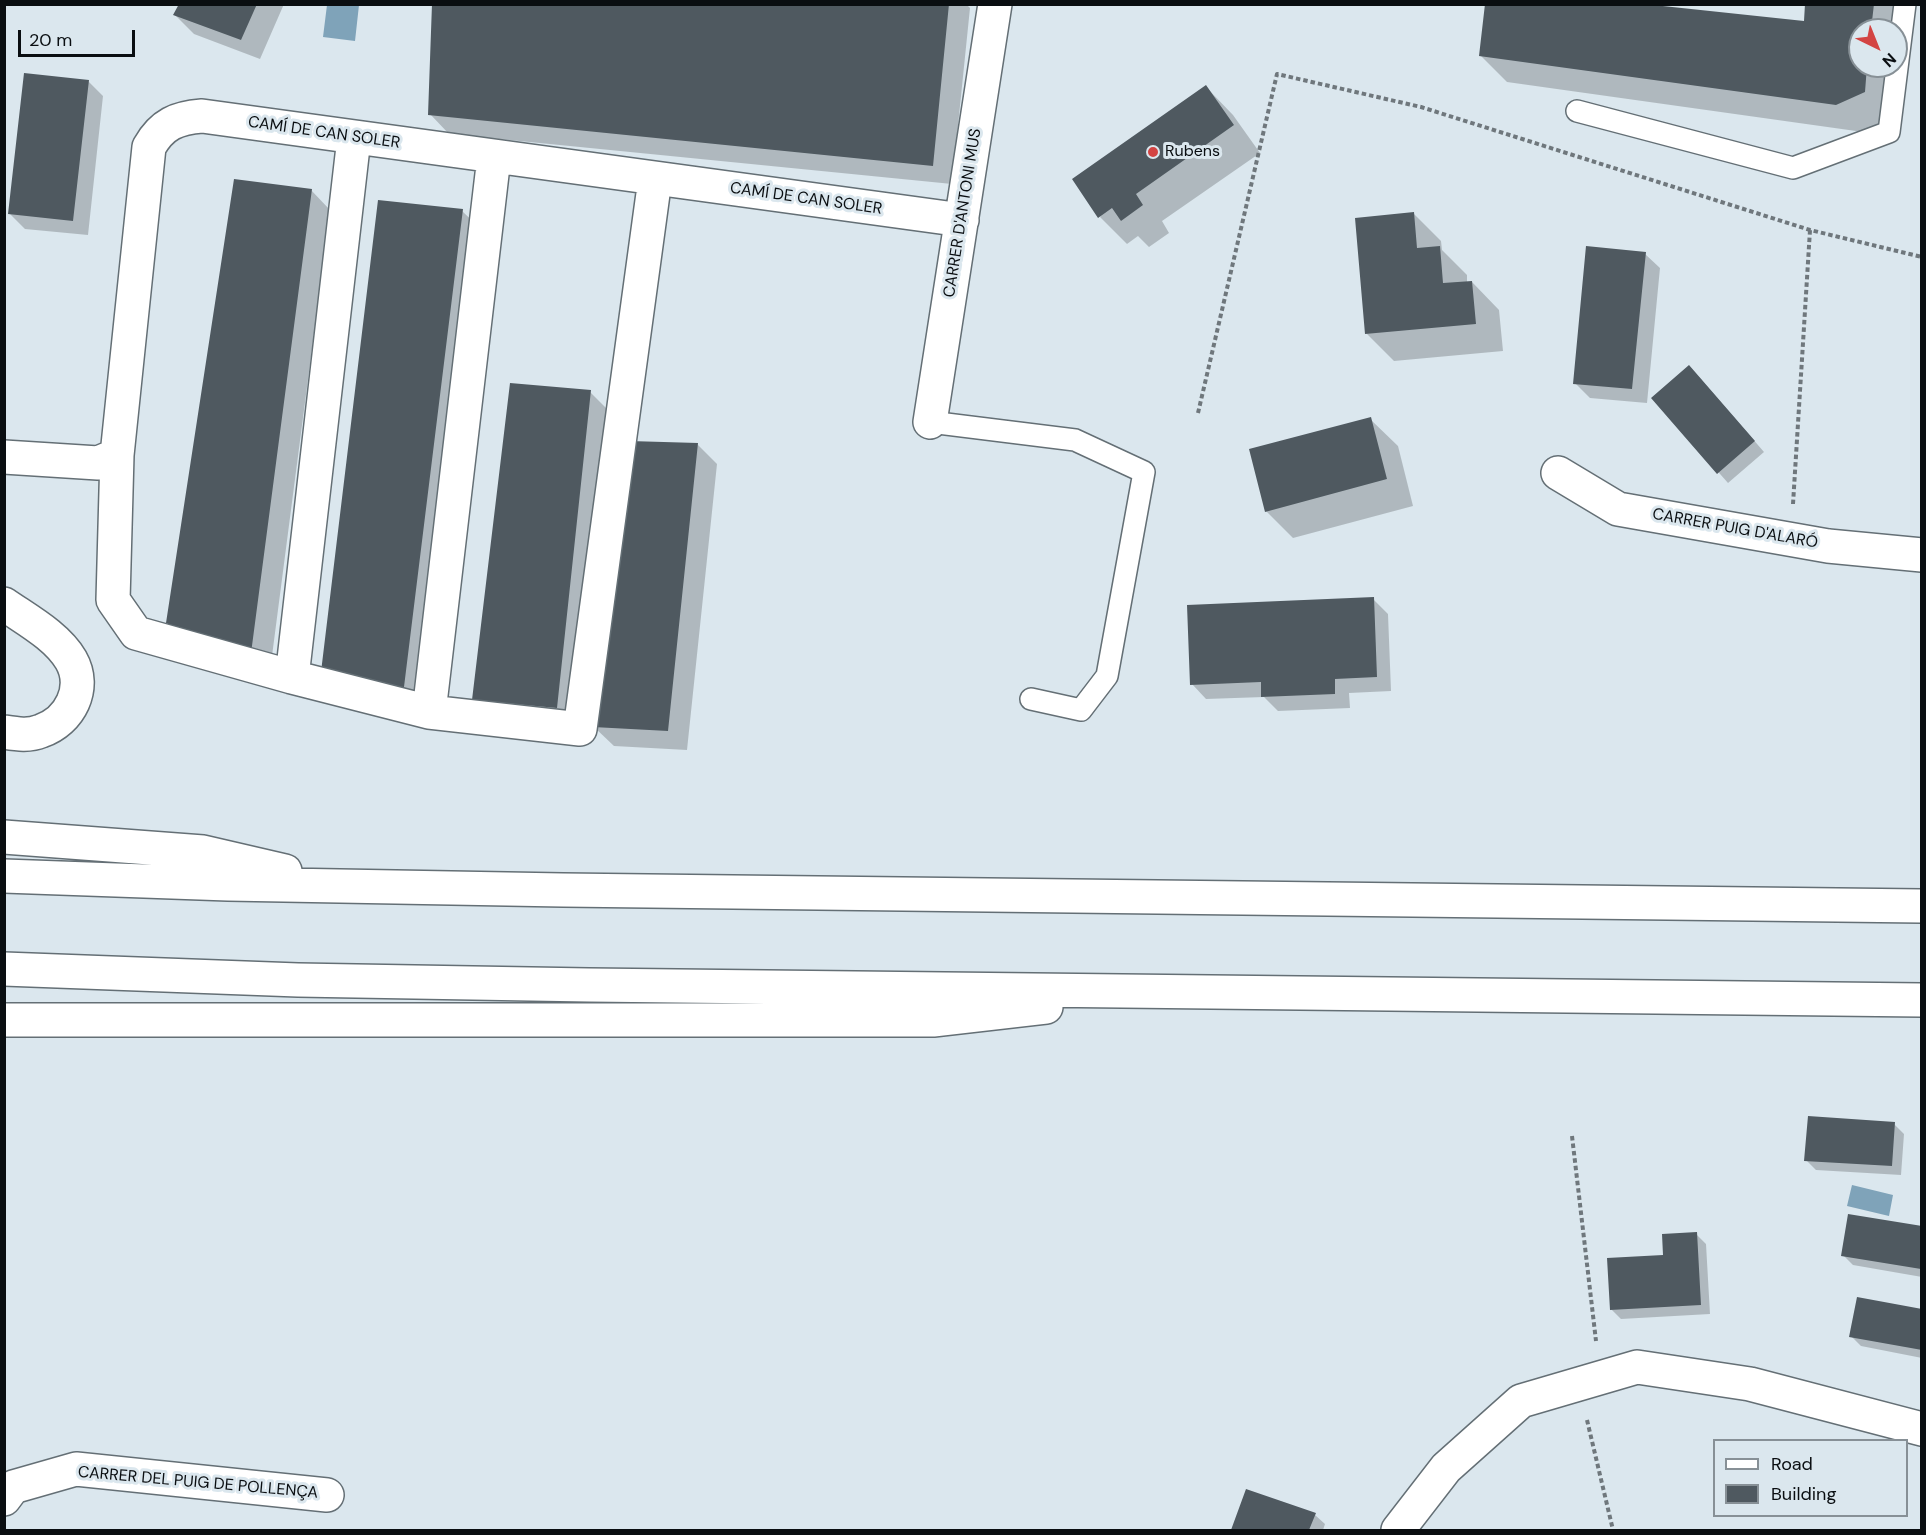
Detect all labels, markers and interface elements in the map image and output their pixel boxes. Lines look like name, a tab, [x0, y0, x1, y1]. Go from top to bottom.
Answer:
scale bar	[21, 18, 138, 56]
north arrow	[1848, 18, 1908, 78]
text: 20 m	[29, 28, 72, 52]
text: N	[1878, 48, 1901, 72]
street label: CAMÍ DE CAN SOLER	[247, 113, 401, 153]
street label: CARRER D'ANTONI MUS	[940, 127, 986, 299]
place label: Rubens	[1165, 142, 1220, 162]
marker: Rubens	[1146, 145, 1160, 159]
street label: CAMÍ DE CAN SOLER	[729, 179, 883, 219]
street label: CARRER PUIG D'ALARÓ	[1651, 505, 1819, 553]
legend	[1713, 1439, 1908, 1517]
text: Road	[1771, 1452, 1813, 1476]
street label: CARRER DEL PUIG DE POLLENÇA	[77, 1463, 319, 1503]
text: Building	[1771, 1482, 1836, 1506]

